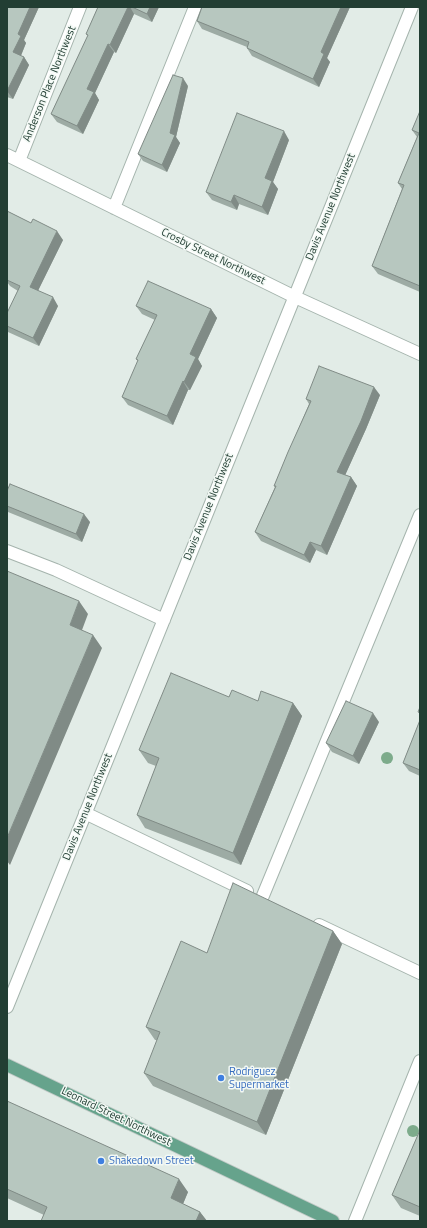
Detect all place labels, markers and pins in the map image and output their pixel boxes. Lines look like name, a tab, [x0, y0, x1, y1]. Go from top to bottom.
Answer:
place label: Rodriguez Supermarket	[229, 1065, 289, 1091]
marker: Rodriguez Supermarket	[216, 1073, 226, 1083]
place label: Shakedown Street	[109, 1154, 194, 1168]
marker: Shakedown Street	[96, 1156, 106, 1166]

